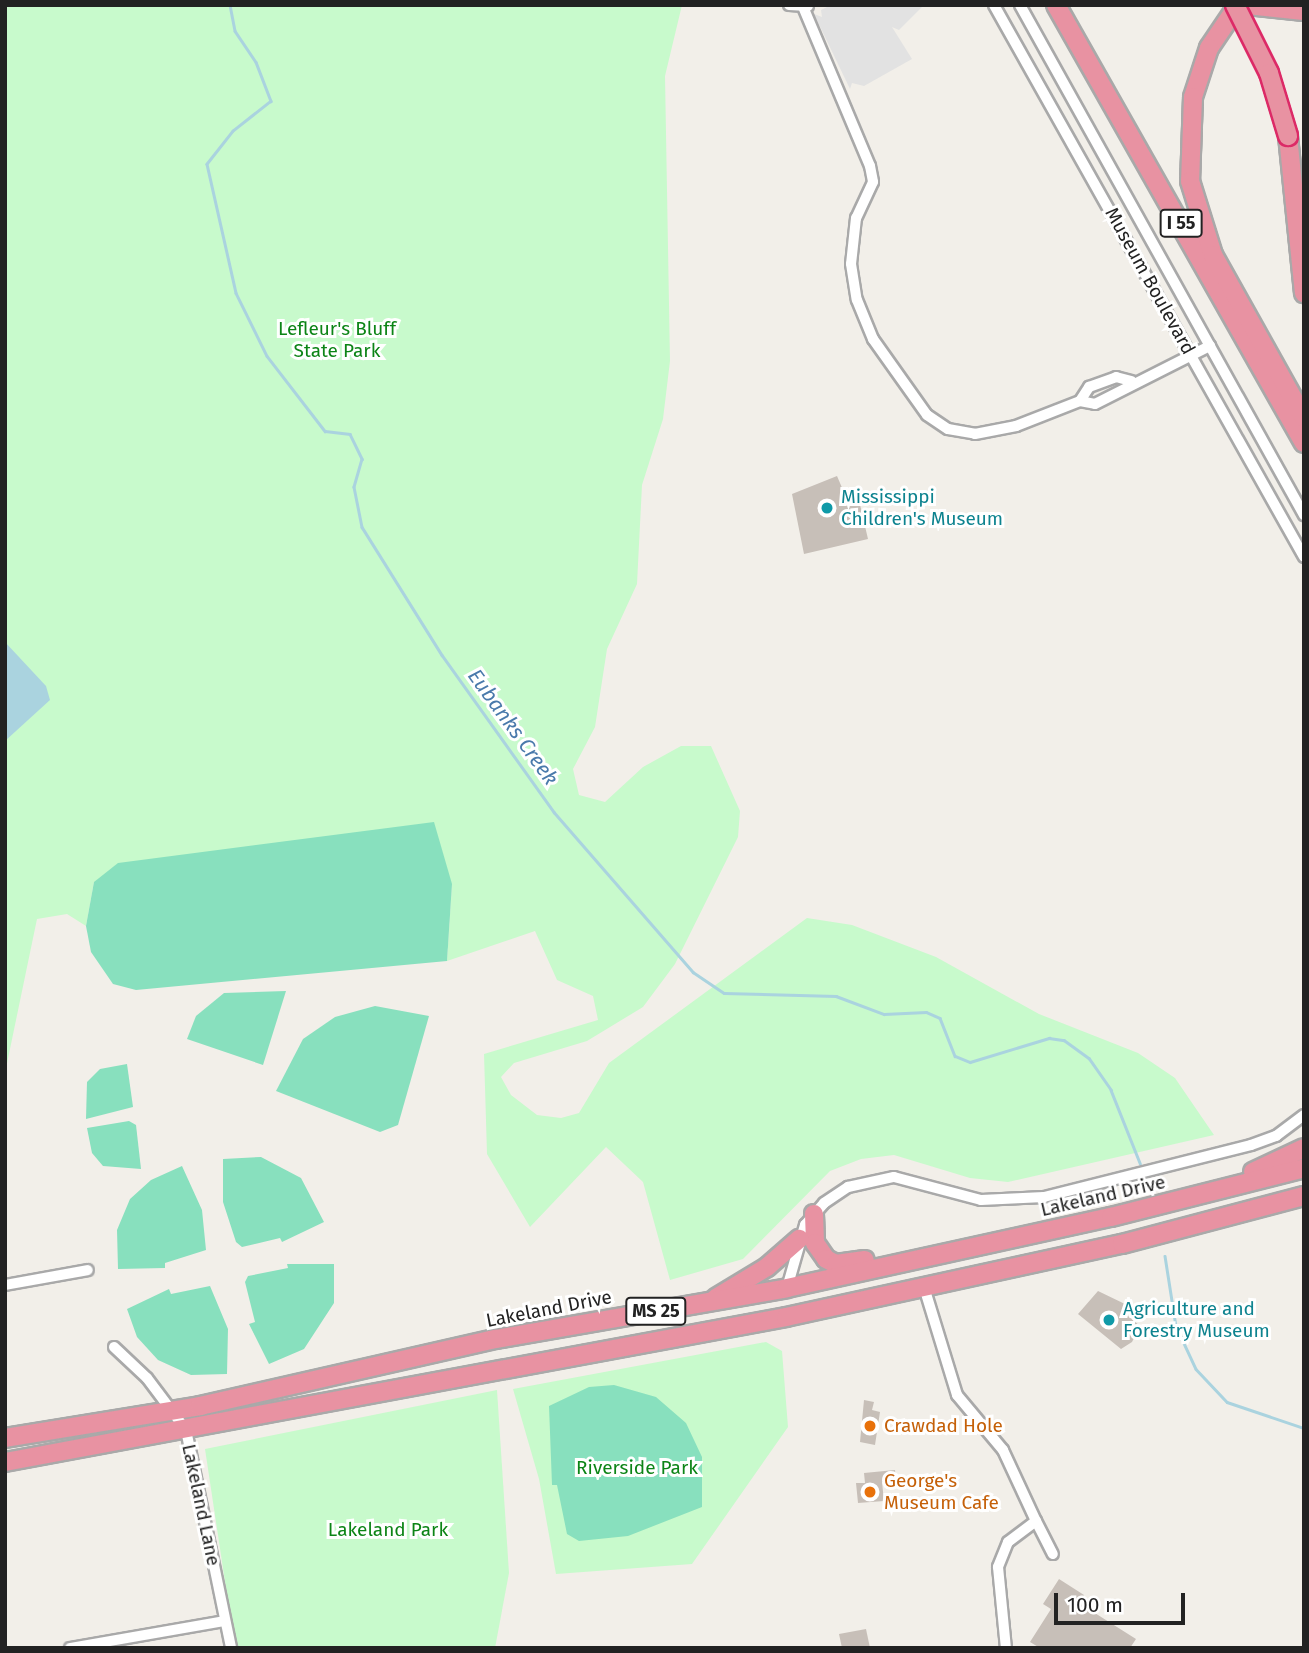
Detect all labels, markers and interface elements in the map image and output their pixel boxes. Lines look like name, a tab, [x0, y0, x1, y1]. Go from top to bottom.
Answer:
street label: Museum Boulevard	[1100, 204, 1200, 358]
road number: I 55	[1158, 208, 1204, 238]
park label: Lefleur's Bluff State Park	[278, 318, 396, 362]
place label: Mississippi Children's Museum	[841, 486, 1003, 530]
marker: Mississippi Children's Museum	[819, 500, 835, 516]
water label: Eubanks Creek	[462, 664, 564, 790]
street label: Lakeland Drive	[1038, 1171, 1168, 1221]
street label: Lakeland Drive	[484, 1286, 614, 1332]
road number: MS 25	[624, 1296, 688, 1326]
place label: Agriculture and Forestry Museum	[1123, 1298, 1270, 1342]
marker: Agriculture and Forestry Museum	[1101, 1312, 1117, 1328]
place label: Crawdad Hole	[884, 1415, 1003, 1437]
marker: Crawdad Hole	[862, 1418, 878, 1434]
street label: Lakeland Lane	[177, 1442, 225, 1568]
park label: Riverside Park	[576, 1457, 698, 1479]
place label: George's Museum Cafe	[884, 1470, 999, 1514]
marker: George's Museum Cafe	[862, 1484, 878, 1500]
park label: Lakeland Park	[328, 1519, 448, 1541]
scale bar	[1057, 1580, 1188, 1624]
text: 100 m	[1067, 1592, 1123, 1618]

